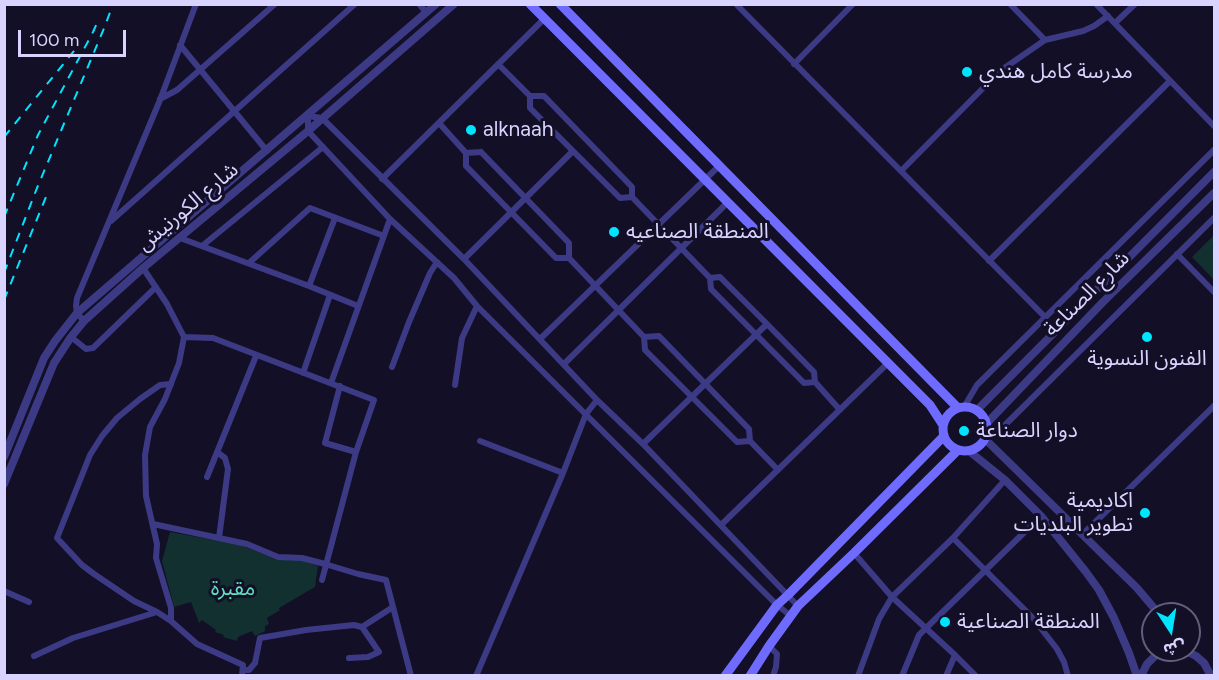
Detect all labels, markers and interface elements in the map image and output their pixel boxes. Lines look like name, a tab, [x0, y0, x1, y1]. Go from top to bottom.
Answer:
scale bar	[21, 18, 129, 56]
text: 100 m	[29, 29, 79, 51]
place label: مدرسة كامل هندي	[979, 59, 1133, 85]
marker: مدرسة كامل هندي	[960, 65, 974, 79]
place label: alknaah	[483, 117, 553, 143]
marker: alknaah	[464, 123, 478, 137]
street label: شارع الكورنيش	[132, 157, 244, 257]
place label: المنطقة الصناعيه	[626, 219, 769, 245]
marker: المنطقة الصناعيه	[607, 225, 621, 239]
street label: شارع الصناعة	[1039, 246, 1135, 342]
marker: الفنون النسوية	[1140, 330, 1154, 344]
place label: الفنون النسوية	[1087, 346, 1207, 372]
place label: دوار الصناعة	[976, 418, 1078, 444]
marker: دوار الصناعة	[957, 424, 971, 438]
place label: اكاديمية تطوير البلديات	[1014, 488, 1133, 538]
marker: اكاديمية تطوير البلديات	[1138, 506, 1152, 520]
park label: مقبرة	[211, 576, 255, 602]
north arrow	[1141, 602, 1201, 662]
place label: المنطقة الصناعية	[957, 609, 1100, 635]
marker: المنطقة الصناعية	[938, 615, 952, 629]
text: ش	[1162, 637, 1187, 660]

